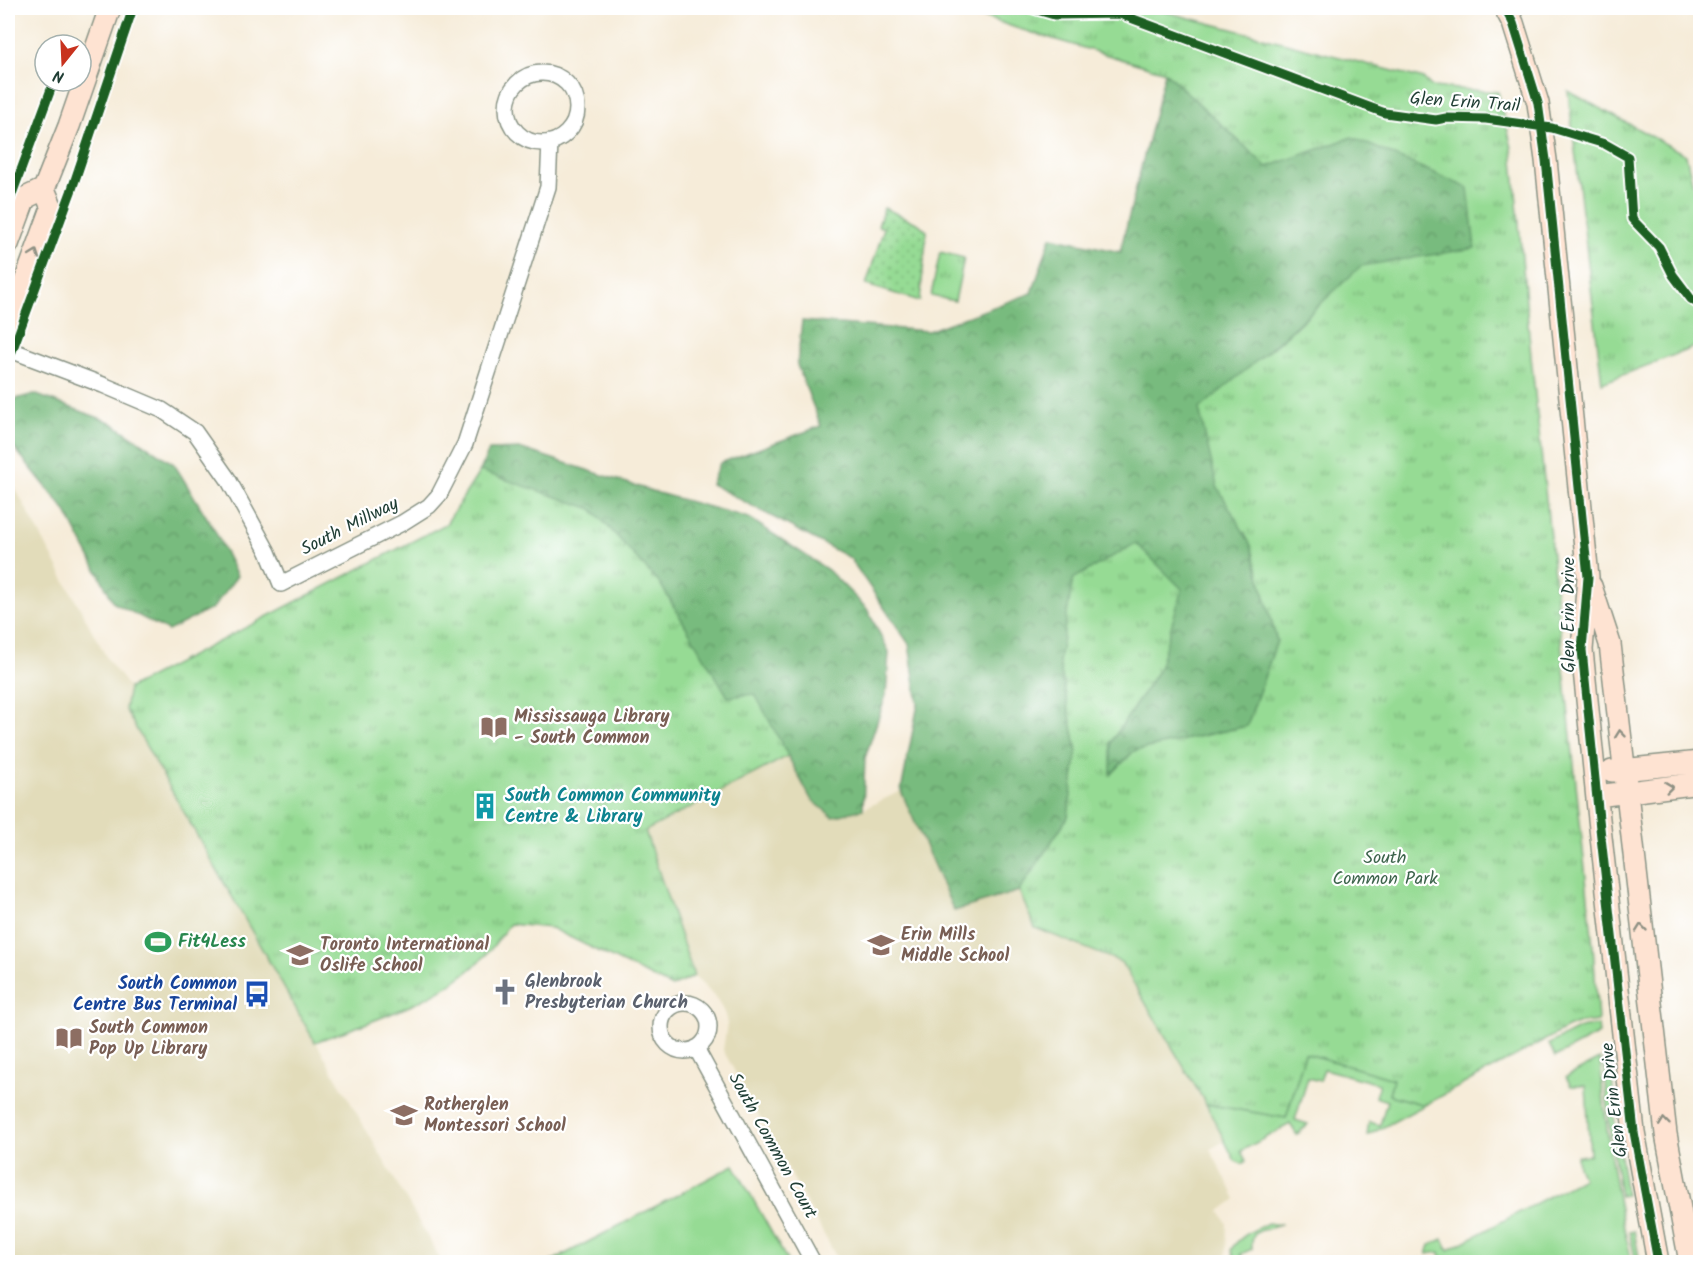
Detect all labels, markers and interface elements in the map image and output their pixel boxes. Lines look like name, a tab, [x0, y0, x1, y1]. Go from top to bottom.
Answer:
north arrow	[33, 33, 93, 93]
text: N	[50, 62, 67, 89]
street label: Glen Erin Trail	[1409, 85, 1522, 121]
one-way arrow	[28, 249, 40, 260]
street label: South Millway	[296, 490, 405, 564]
street label: Glen Erin Drive	[1555, 557, 1584, 673]
place label: Mississauga Library - South Common	[514, 703, 670, 753]
library icon: Mississauga Library - South Common	[479, 712, 509, 742]
one-way arrow	[1614, 730, 1627, 739]
one-way arrow	[1665, 781, 1674, 794]
place label: South Common Community Centre & Library	[505, 782, 721, 832]
building icon: South Common Community Centre & Library	[470, 791, 500, 821]
park label: South Common Park	[1332, 844, 1438, 894]
place label: Erin Mills Middle School	[901, 921, 1009, 971]
one-way arrow	[1635, 923, 1648, 933]
sports icon: Fit4Less	[143, 927, 173, 957]
place label: Fit4Less	[178, 928, 246, 957]
school or university icon: Erin Mills Middle School	[866, 930, 896, 960]
place label: Toronto International Oslife School	[320, 931, 489, 981]
school or university icon: Toronto International Oslife School	[285, 940, 315, 970]
place label: Glenbrook Presbyterian Church	[525, 968, 688, 1018]
place label: South Common Centre Bus Terminal	[73, 970, 237, 1020]
church icon: Glenbrook Presbyterian Church	[490, 977, 520, 1007]
bus stop icon: South Common Centre Bus Terminal	[242, 979, 272, 1009]
place label: South Common Pop Up Library	[89, 1014, 208, 1064]
library icon: South Common Pop Up Library	[54, 1023, 84, 1053]
street label: Glen Erin Drive	[1594, 1041, 1636, 1159]
street label: South Common Court	[720, 1068, 825, 1225]
place label: Rotherglen Montessori School	[424, 1091, 566, 1141]
school or university icon: Rotherglen Montessori School	[389, 1100, 419, 1130]
one-way arrow	[1658, 1117, 1671, 1126]

